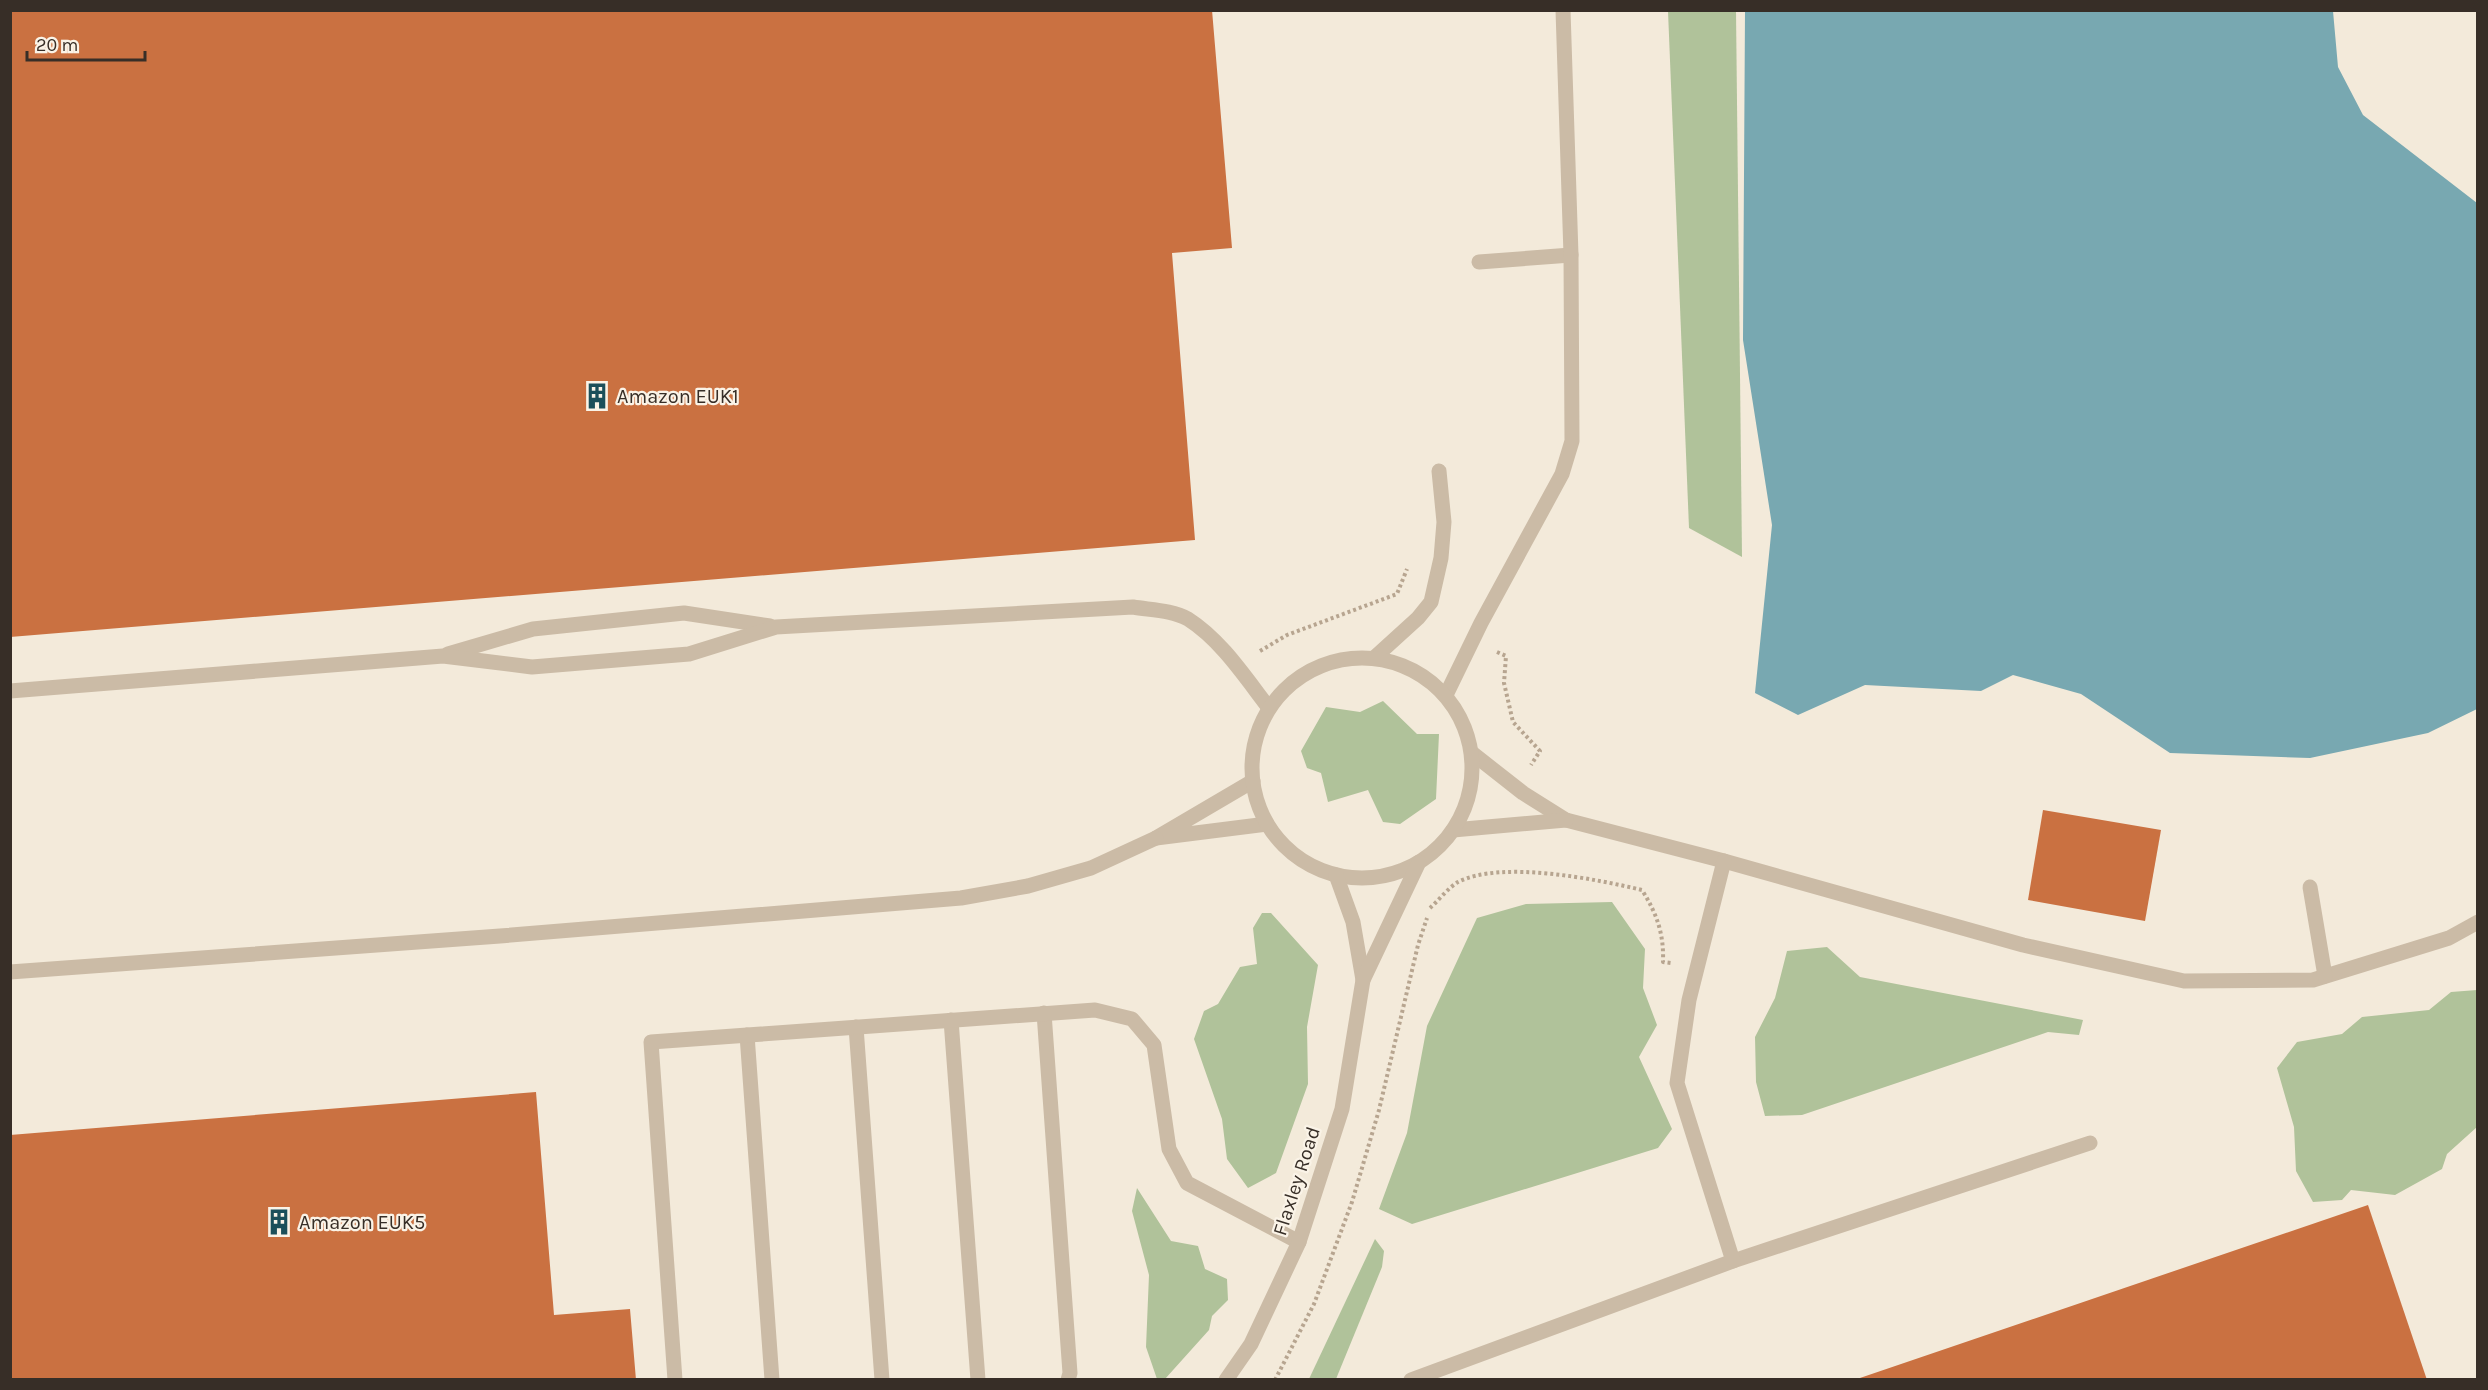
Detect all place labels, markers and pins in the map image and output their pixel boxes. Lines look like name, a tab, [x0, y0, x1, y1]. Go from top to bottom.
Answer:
building icon: Amazon EUK1	[582, 381, 612, 411]
place label: Amazon EUK1	[617, 385, 739, 408]
building icon: Amazon EUK5	[264, 1207, 294, 1237]
place label: Amazon EUK5	[299, 1211, 425, 1234]

